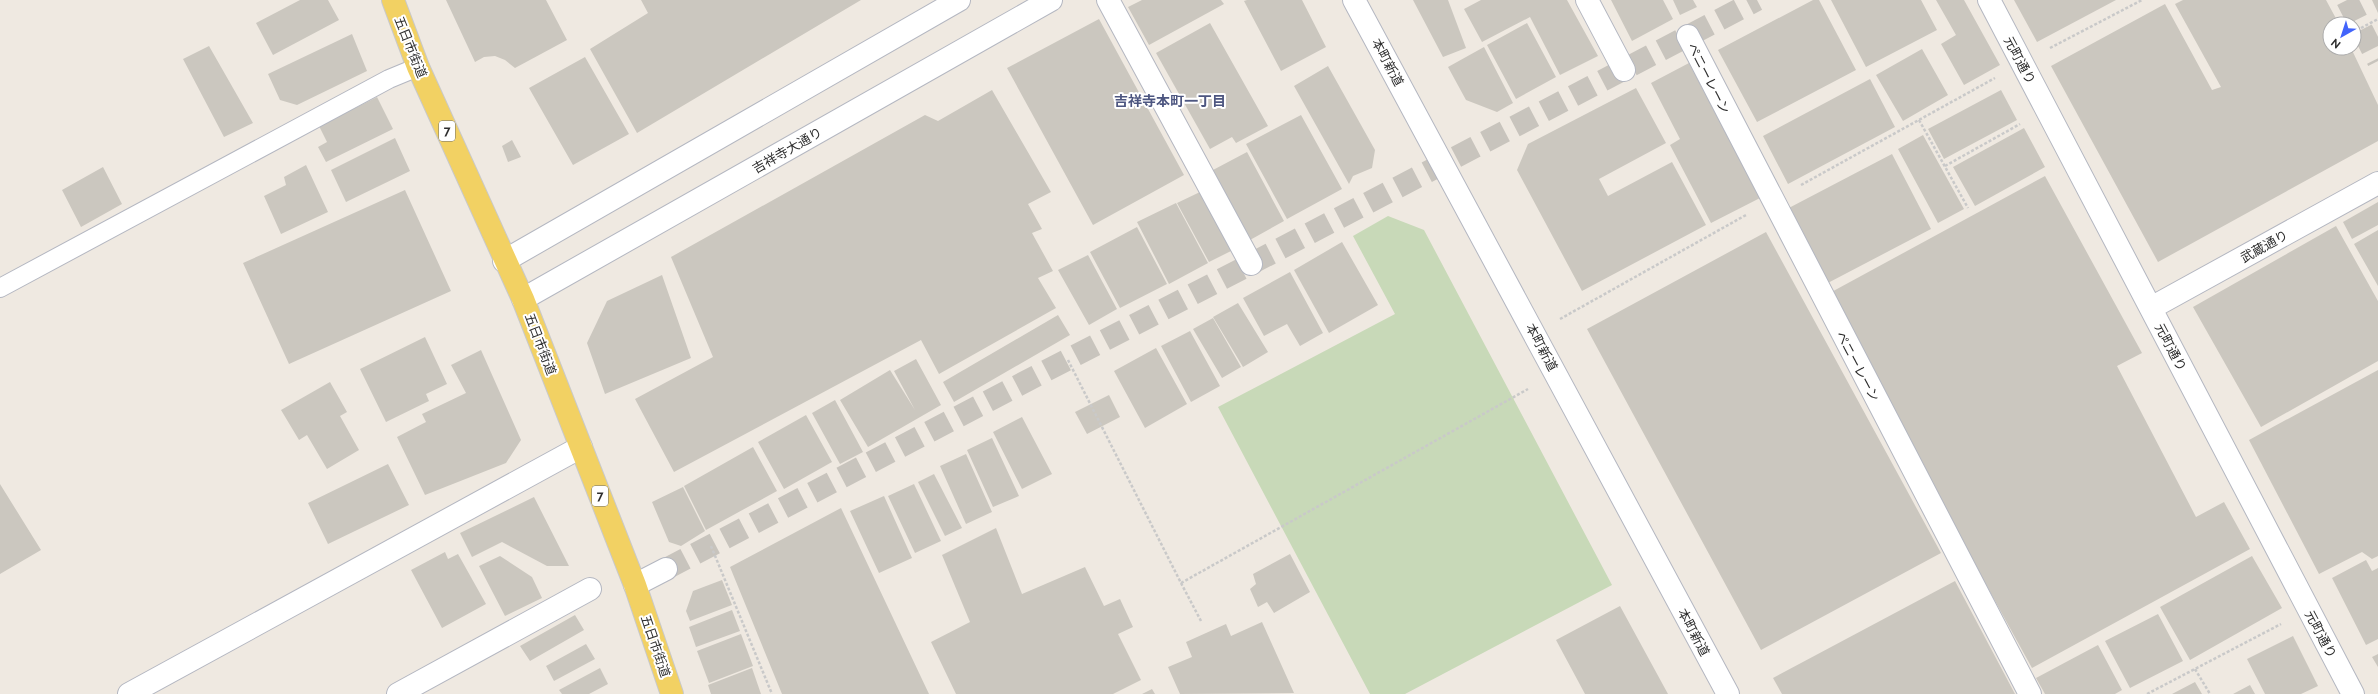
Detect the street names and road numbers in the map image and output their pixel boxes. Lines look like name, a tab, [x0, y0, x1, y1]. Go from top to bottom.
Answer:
street label: 五日市街道	[391, 14, 430, 80]
street label: 元町通り	[2001, 34, 2038, 87]
street label: 本町新道	[1369, 36, 1406, 89]
street label: ペニーレーン	[1684, 40, 1733, 116]
road number: 7	[439, 121, 455, 141]
street label: 吉祥寺大通り	[750, 124, 825, 176]
street label: 武蔵通り	[2238, 227, 2291, 266]
street label: 五日市街道	[522, 311, 559, 377]
street label: 本町新道	[1523, 321, 1560, 374]
street label: 元町通り	[2152, 321, 2189, 374]
street label: ペニーレーン	[1833, 329, 1882, 404]
road number: 7	[592, 486, 608, 506]
street label: 本町新道	[1675, 606, 1712, 659]
street label: 元町通り	[2302, 608, 2339, 661]
street label: 五日市街道	[638, 613, 673, 679]

